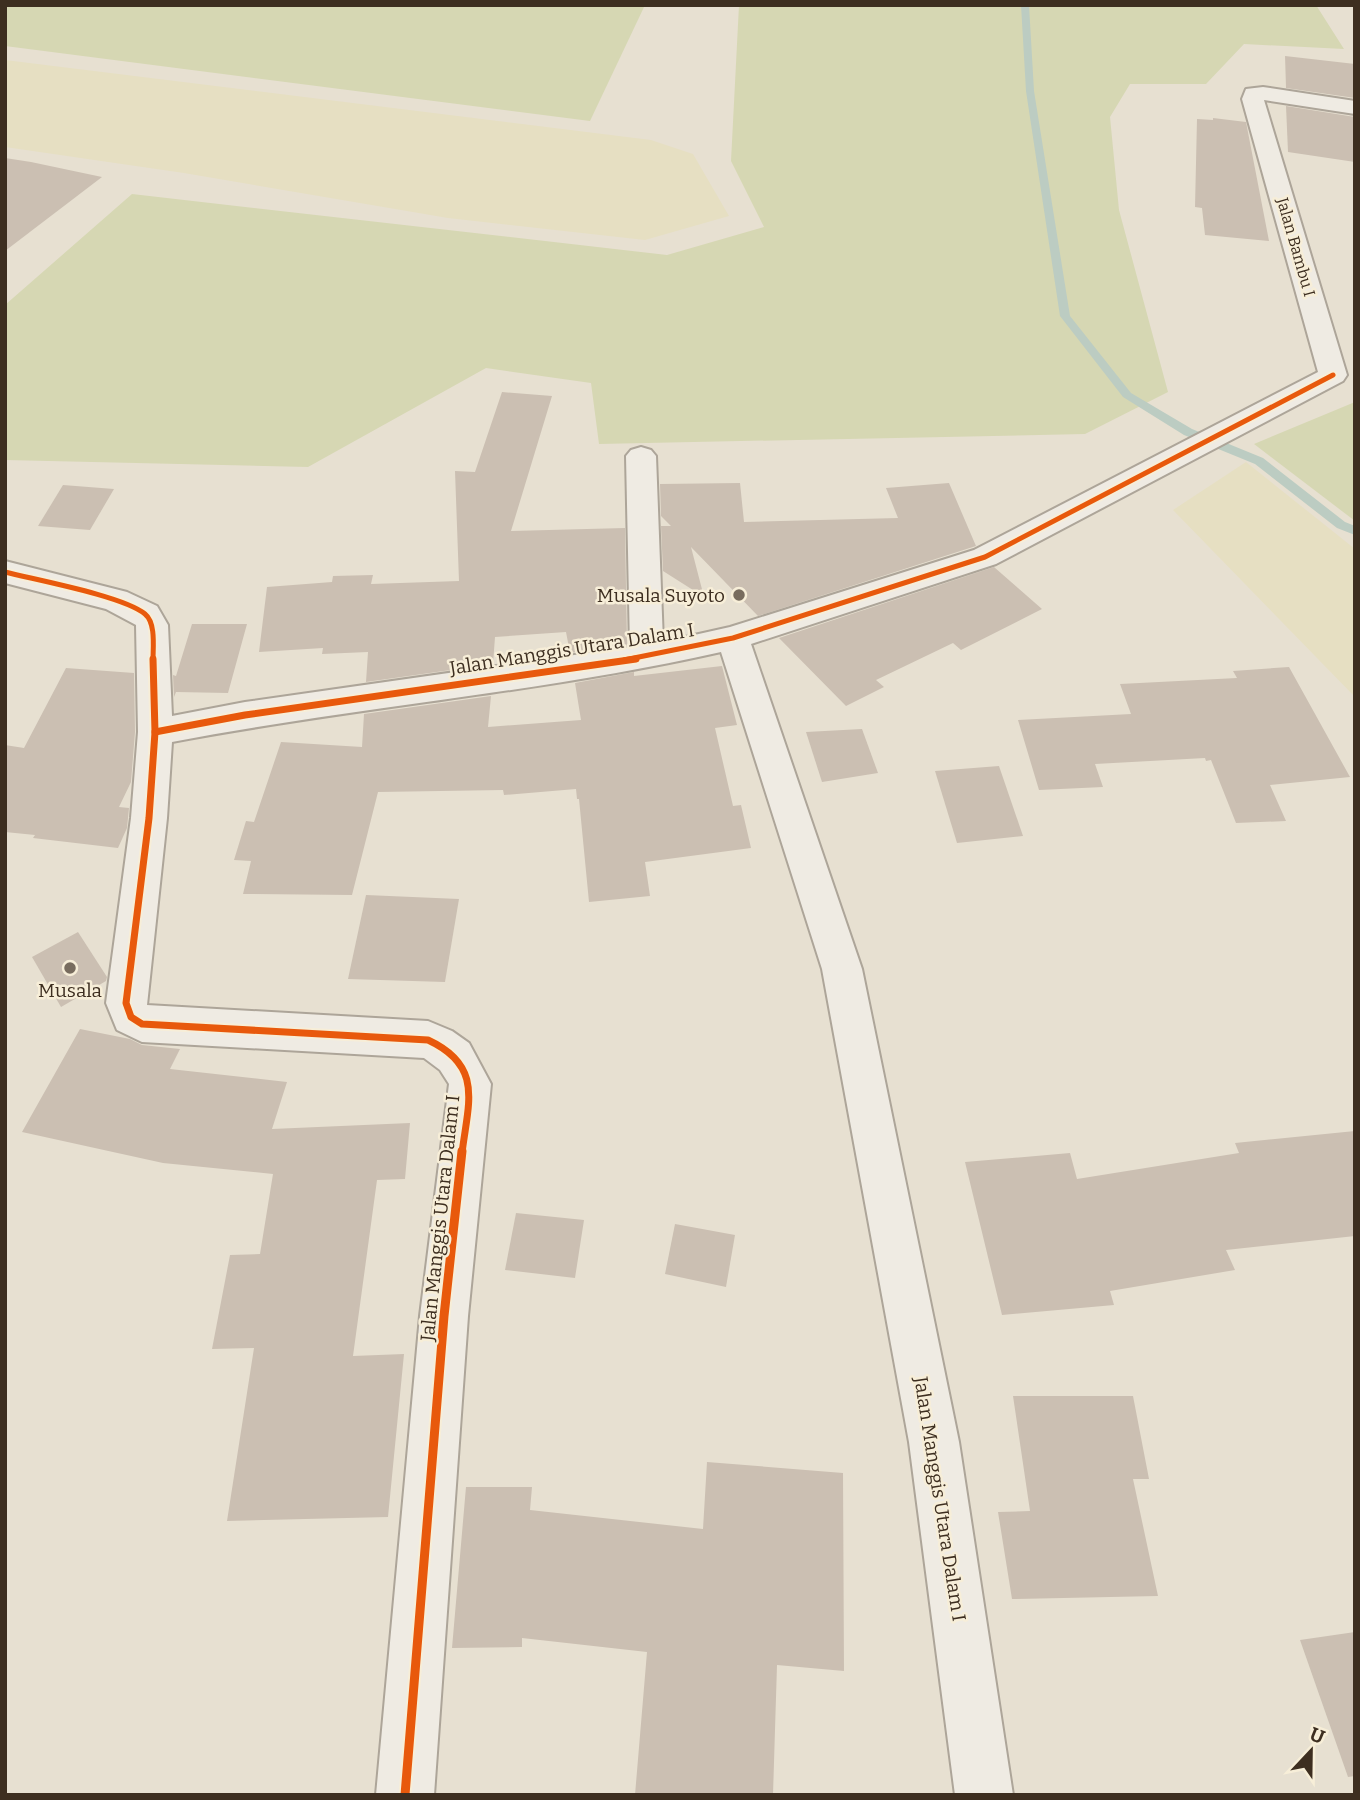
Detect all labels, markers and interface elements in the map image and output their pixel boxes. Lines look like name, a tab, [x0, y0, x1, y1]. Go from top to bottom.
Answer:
street label: Jalan Bambu I	[1273, 194, 1319, 299]
place label: Musala Suyoto	[597, 584, 725, 607]
marker: Musala Suyoto	[731, 587, 747, 603]
street label: Jalan Manggis Utara Dalam I	[447, 618, 696, 680]
marker: Musala	[62, 960, 78, 976]
place label: Musala	[38, 979, 103, 1002]
street label: Jalan Manggis Utara Dalam I	[416, 1094, 464, 1343]
street label: Jalan Manggis Utara Dalam I	[909, 1374, 971, 1623]
north arrow	[1276, 1716, 1346, 1786]
text: U	[1306, 1722, 1328, 1749]

